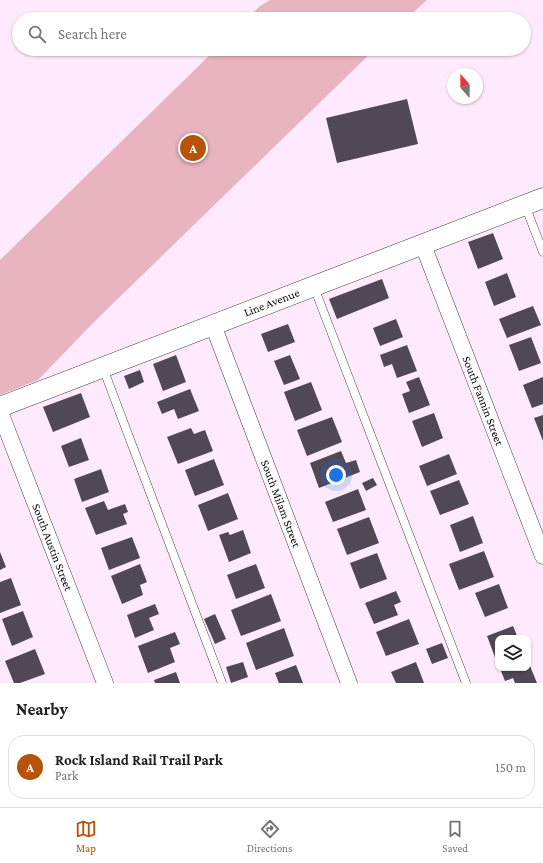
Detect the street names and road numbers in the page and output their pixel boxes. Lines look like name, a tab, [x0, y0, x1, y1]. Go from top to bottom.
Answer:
street label: Line Avenue	[242, 285, 301, 320]
street label: South Fannin Street	[460, 354, 507, 448]
street label: South Milam Street	[258, 458, 304, 550]
street label: South Austin Street	[29, 502, 76, 594]

